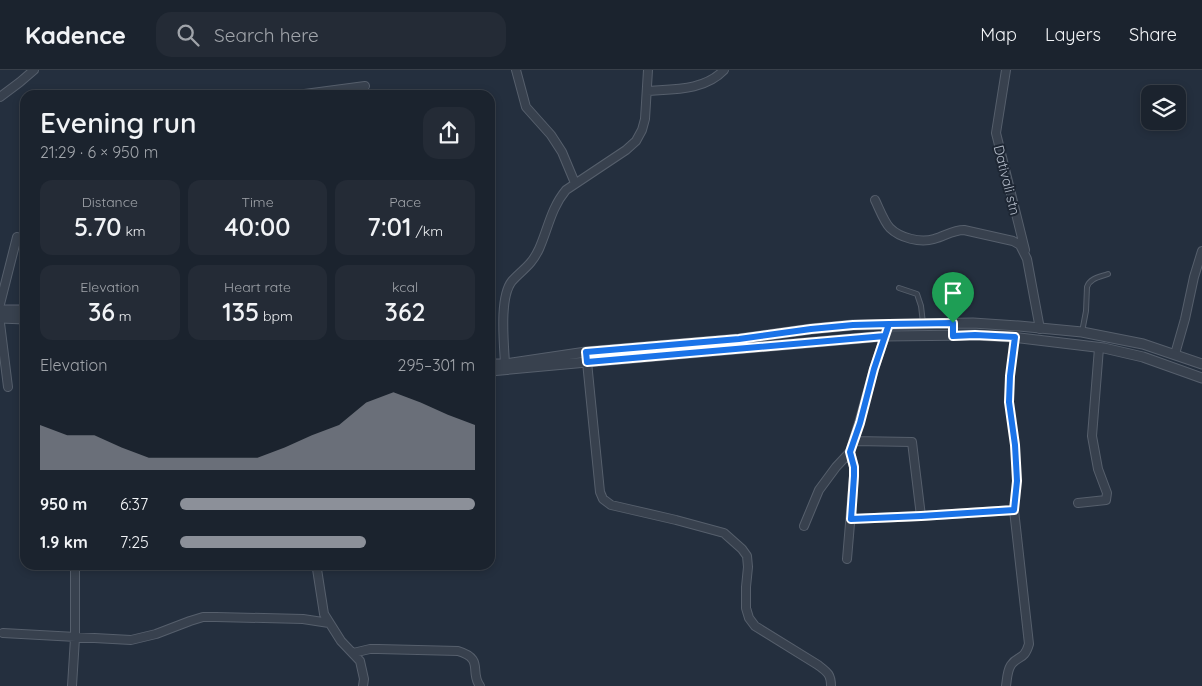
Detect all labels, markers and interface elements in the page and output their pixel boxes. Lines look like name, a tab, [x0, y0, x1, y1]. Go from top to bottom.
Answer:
search box	[156, 12, 506, 57]
text: Kadence	[25, 20, 126, 50]
icon: search	[174, 21, 202, 49]
text: Search here	[214, 23, 319, 47]
text: Map	[980, 23, 1017, 46]
text: Layers	[1045, 23, 1101, 46]
text: Share	[1129, 23, 1177, 46]
map controls	[1141, 85, 1186, 130]
button: layers	[1141, 85, 1186, 130]
text: Evening run	[40, 105, 197, 140]
button: share	[423, 107, 475, 159]
text: 21:29 · 6 × 950 m	[40, 142, 158, 162]
street label: Dativali stn	[990, 143, 1024, 217]
text: Distance	[82, 193, 138, 211]
text: Time	[241, 193, 274, 211]
text: Pace	[389, 193, 421, 211]
text: 5.70	[74, 211, 122, 242]
text: 40:00	[225, 211, 290, 242]
text: 7:01	[367, 211, 412, 242]
text: km	[122, 222, 146, 240]
text: /km	[412, 222, 443, 240]
pin	[932, 272, 974, 323]
text: Elevation	[80, 278, 139, 296]
text: Heart rate	[224, 278, 291, 296]
text: kcal	[392, 278, 418, 296]
icon: arrive	[939, 279, 967, 307]
text: 36	[88, 296, 115, 327]
text: 135	[222, 296, 259, 327]
text: 362	[385, 296, 426, 327]
text: m	[115, 307, 132, 325]
text: bpm	[259, 307, 293, 325]
text: Elevation	[40, 355, 107, 375]
text: 295–301 m	[398, 355, 475, 375]
text: 950 m	[40, 494, 87, 514]
text: 6:37	[120, 494, 148, 514]
text: 1.9 km	[40, 532, 88, 552]
text: 7:25	[120, 532, 149, 552]

